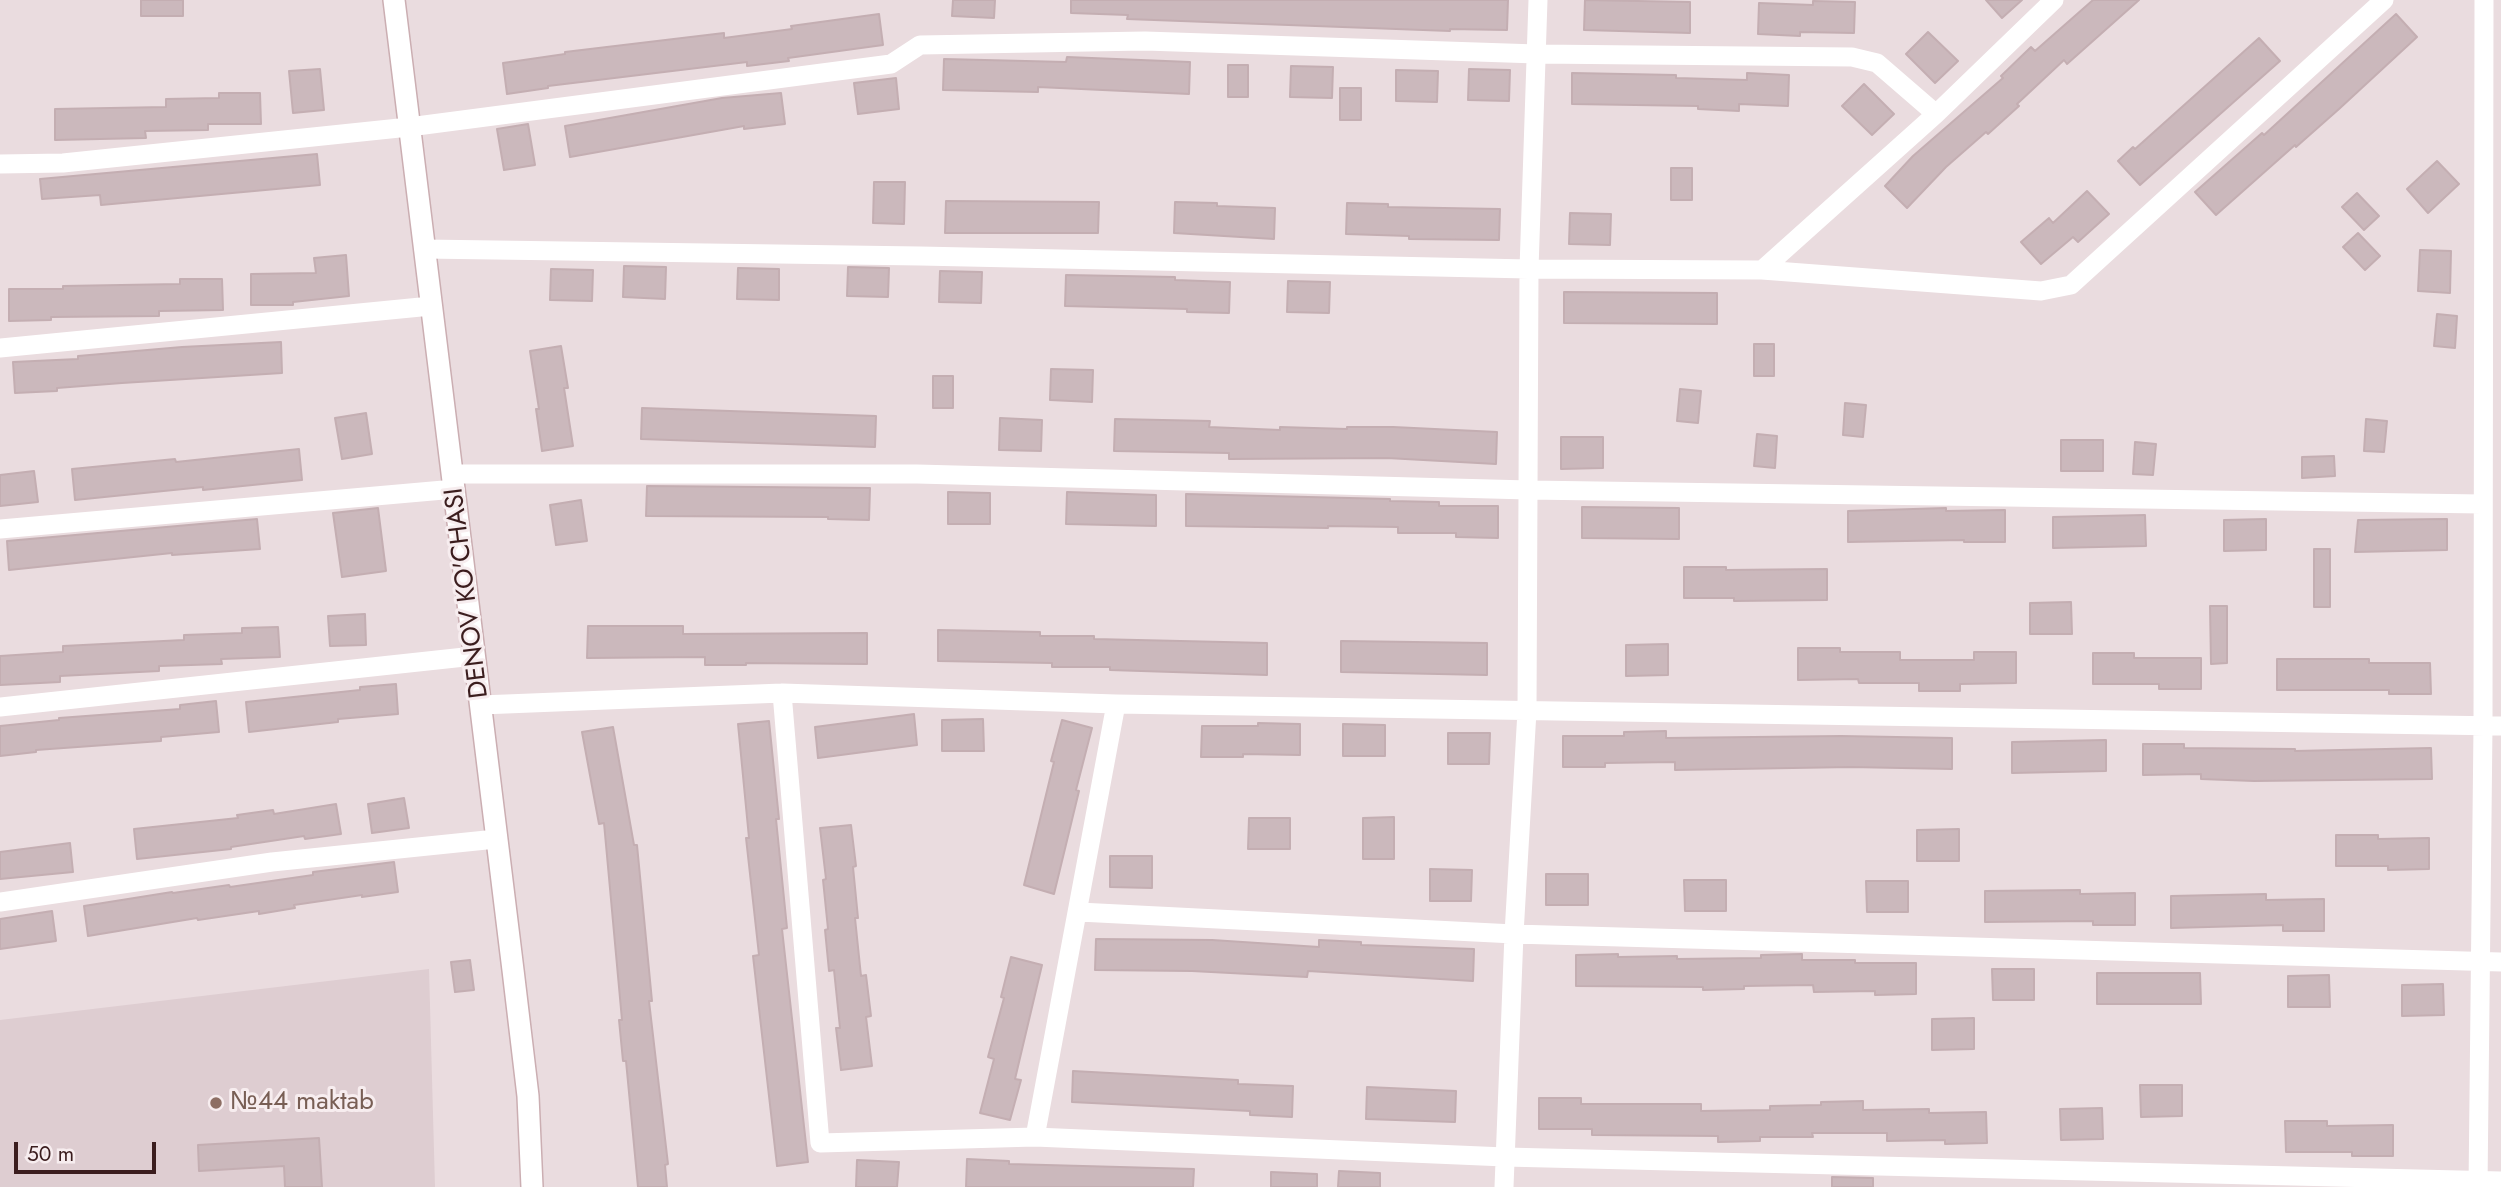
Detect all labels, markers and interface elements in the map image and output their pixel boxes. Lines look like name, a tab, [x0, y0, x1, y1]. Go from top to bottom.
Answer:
street label: DENOV KO'CHASI	[440, 486, 496, 700]
place label: №44 maktab	[230, 1087, 374, 1119]
marker: №44 maktab	[208, 1095, 224, 1111]
scale bar	[18, 1128, 159, 1172]
text: 50 m	[27, 1139, 74, 1169]

